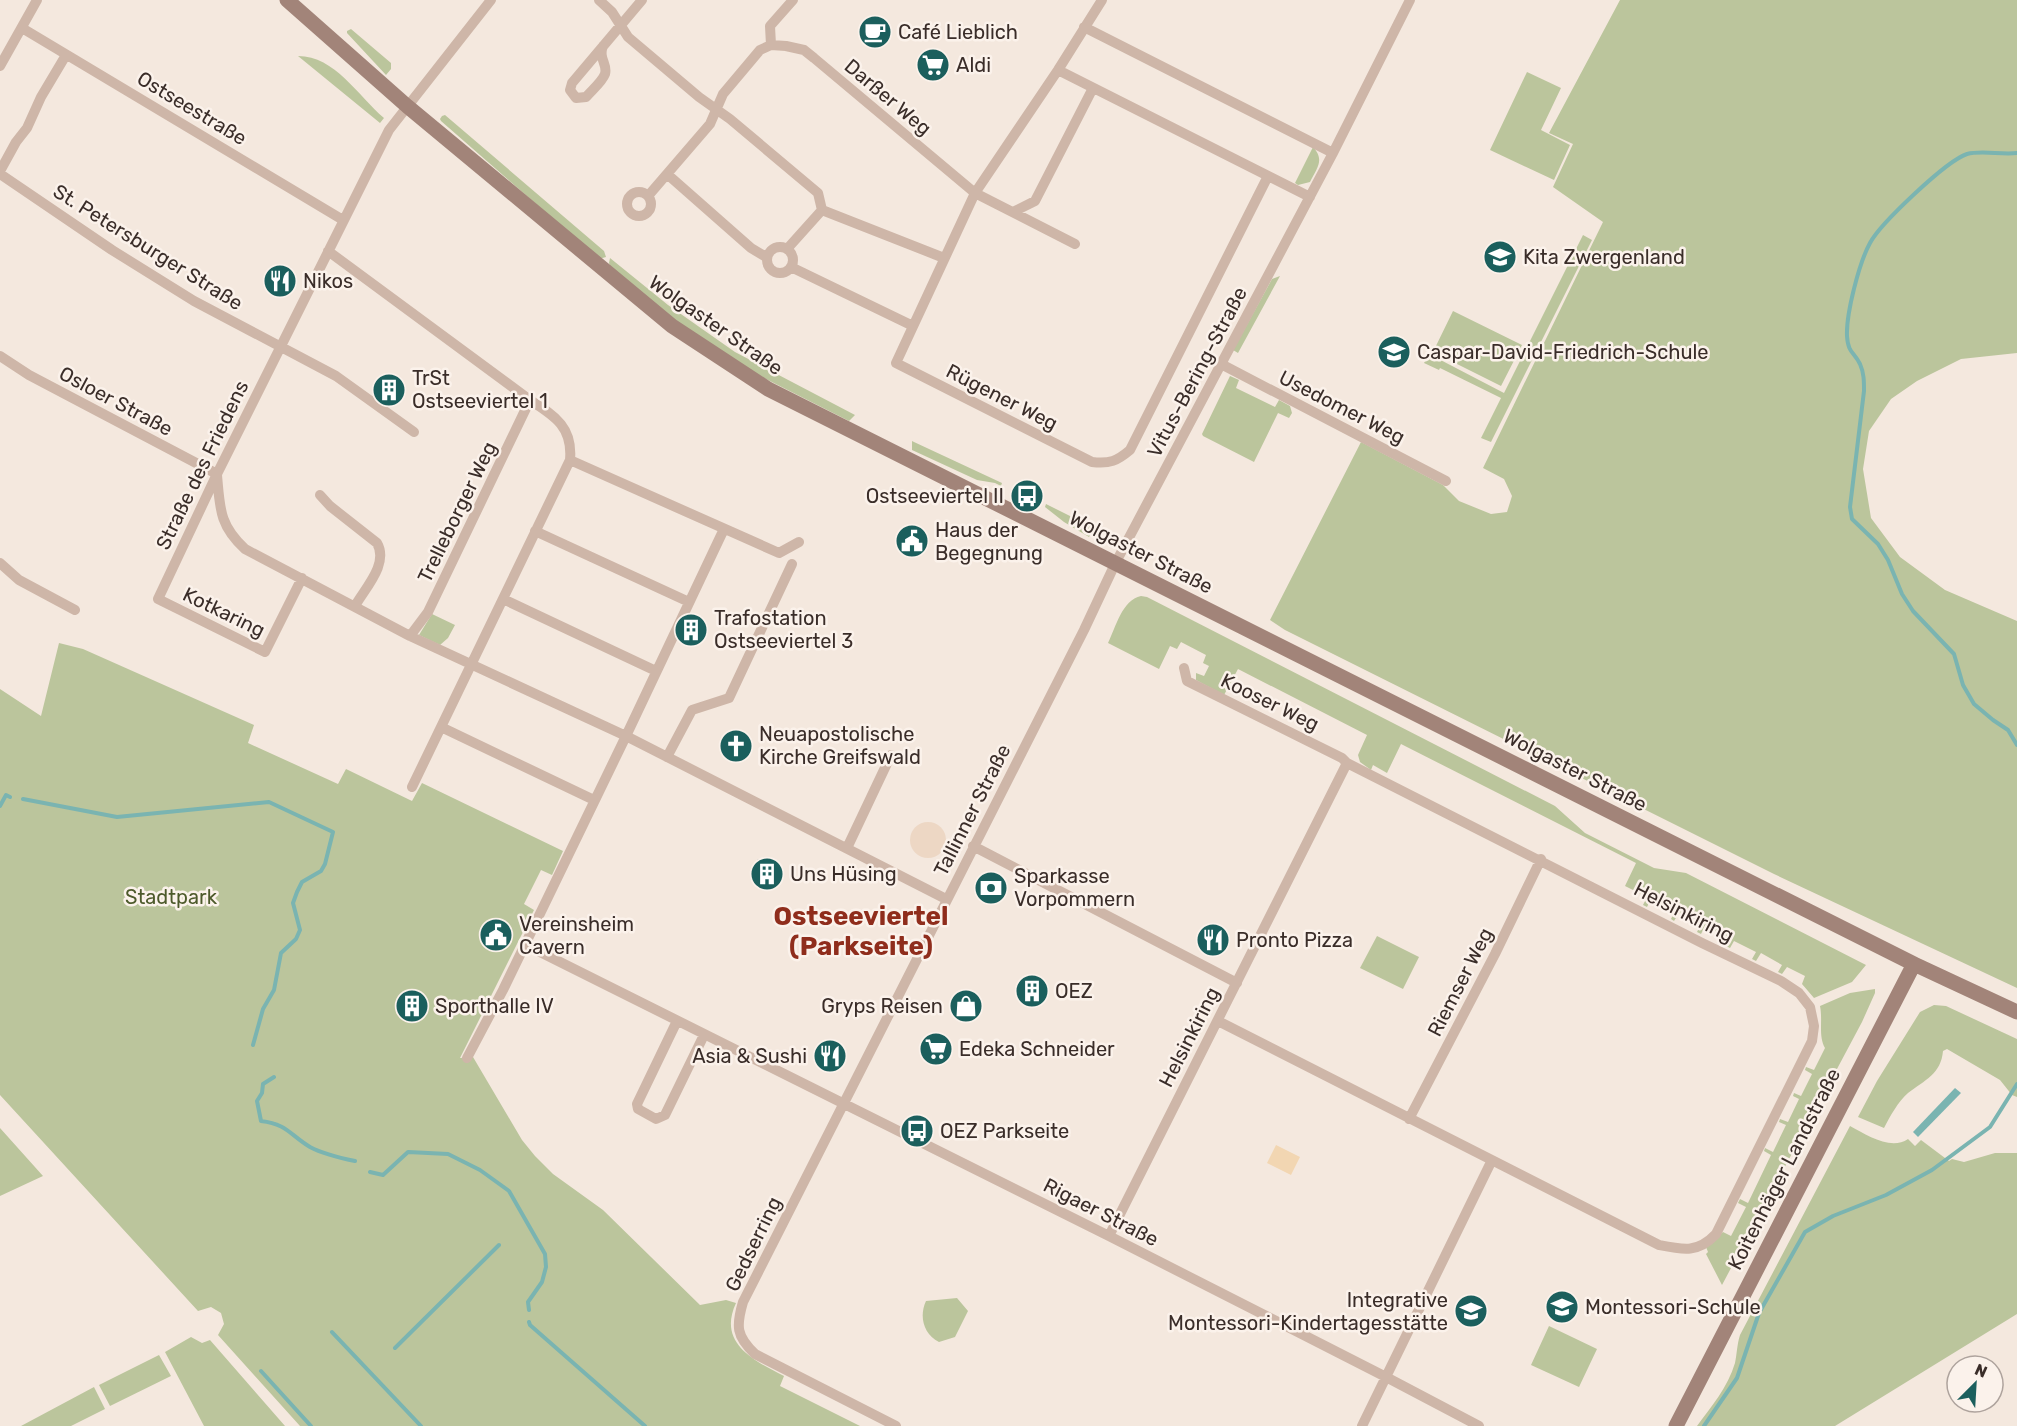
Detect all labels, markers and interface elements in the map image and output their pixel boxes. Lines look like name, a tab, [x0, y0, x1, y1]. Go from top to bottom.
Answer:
cafe icon: Café Lieblich	[857, 14, 893, 50]
place label: Café Lieblich	[898, 20, 1018, 44]
supermarket icon: Aldi	[915, 47, 951, 83]
place label: Aldi	[956, 53, 991, 77]
street label: Darßer Weg	[840, 54, 936, 140]
street label: Ostseestraße	[133, 66, 251, 150]
street label: St. Petersburger Straße	[49, 179, 247, 315]
school or university icon: Kita Zwergenland	[1482, 239, 1518, 275]
place label: Kita Zwergenland	[1523, 245, 1685, 269]
restaurant icon: Nikos	[262, 263, 298, 299]
place label: Nikos	[303, 269, 353, 293]
street label: Wolgaster Straße	[644, 270, 788, 380]
street label: Vitus-Bering-Straße	[1142, 283, 1252, 461]
school or university icon: Caspar-David-Friedrich-Schule	[1376, 334, 1412, 370]
place label: Caspar-David-Friedrich-Schule	[1417, 340, 1709, 364]
street label: Rügener Weg	[942, 359, 1062, 435]
street label: Osloer Straße	[55, 361, 177, 441]
street label: Usedomer Weg	[1275, 365, 1409, 449]
place label: TrSt Ostseeviertel 1	[412, 366, 548, 413]
building icon: TrSt Ostseeviertel 1	[371, 372, 407, 408]
street label: Straße des Friedens	[151, 376, 253, 554]
street label: Trelleborger Weg	[412, 438, 502, 586]
bus stop icon: Ostseeviertel II	[1009, 478, 1045, 514]
place label: Ostseeviertel II	[866, 484, 1004, 508]
street label: Wolgaster Straße	[1065, 505, 1217, 599]
place label: Haus der Begegnung	[935, 518, 1043, 565]
public building icon: Haus der Begegnung	[894, 523, 930, 559]
street label: Kotkaring	[179, 582, 269, 642]
place label: Trafostation Ostseeviertel 3	[714, 606, 853, 653]
building icon: Trafostation Ostseeviertel 3	[673, 612, 709, 648]
street label: Kooser Weg	[1217, 668, 1323, 736]
place label: Neuapostolische Kirche Greifswald	[759, 722, 921, 769]
street label: Wolgaster Straße	[1499, 723, 1651, 817]
church icon: Neuapostolische Kirche Greifswald	[718, 728, 754, 764]
street label: Tallinner Straße	[928, 740, 1016, 880]
building icon: Uns Hüsing	[749, 856, 785, 892]
place label: Uns Hüsing	[790, 862, 897, 886]
place label: Sparkasse Vorpommern	[1014, 864, 1135, 911]
bank icon: Sparkasse Vorpommern	[973, 870, 1009, 906]
street label: Helsinkiring	[1630, 877, 1738, 947]
park label: Stadtpark	[125, 885, 218, 909]
district label: Ostseeviertel (Parkseite)	[774, 901, 948, 962]
place label: Vereinsheim Cavern	[519, 912, 634, 959]
public building icon: Vereinsheim Cavern	[478, 917, 514, 953]
restaurant icon: Pronto Pizza	[1195, 922, 1231, 958]
street label: Riemser Weg	[1422, 924, 1498, 1040]
place label: Pronto Pizza	[1236, 928, 1353, 952]
building icon: OEZ	[1014, 973, 1050, 1009]
place label: OEZ	[1055, 979, 1093, 1003]
street label: Helsinkiring	[1154, 983, 1224, 1091]
building icon: Sporthalle IV	[394, 988, 430, 1024]
shop icon: Gryps Reisen	[948, 988, 984, 1024]
place label: Sporthalle IV	[435, 994, 554, 1018]
place label: Gryps Reisen	[821, 994, 943, 1018]
supermarket icon: Edeka Schneider	[918, 1031, 954, 1067]
place label: Edeka Schneider	[959, 1037, 1115, 1061]
restaurant icon: Asia & Sushi	[812, 1038, 848, 1074]
place label: Asia & Sushi	[692, 1044, 807, 1068]
street label: Koitenhäger Landstraße	[1723, 1064, 1845, 1274]
bus stop icon: OEZ Parkseite	[899, 1113, 935, 1149]
place label: OEZ Parkseite	[940, 1119, 1069, 1143]
street label: Rigaer Straße	[1039, 1173, 1163, 1251]
street label: Gedserring	[720, 1193, 786, 1295]
place label: Integrative Montessori-Kindertagesstätte	[1168, 1288, 1448, 1335]
school or university icon: Montessori-Schule	[1544, 1289, 1580, 1325]
school or university icon: Integrative Montessori-Kindertagesstätte	[1453, 1293, 1489, 1329]
place label: Montessori-Schule	[1585, 1295, 1761, 1319]
north arrow	[1945, 1354, 2005, 1414]
text: N	[1972, 1360, 1990, 1382]

